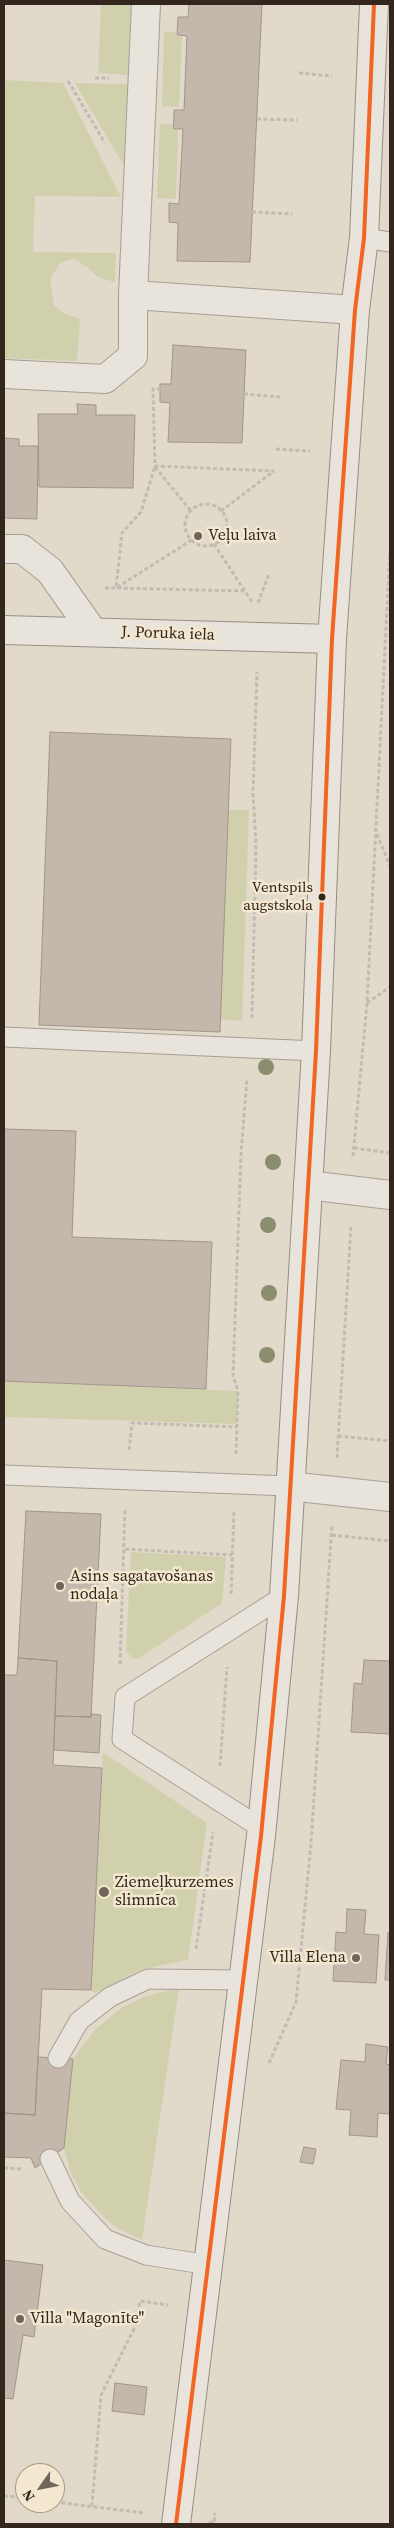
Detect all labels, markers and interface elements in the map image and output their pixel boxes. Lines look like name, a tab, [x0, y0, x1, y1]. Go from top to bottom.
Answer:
place label: Veļu laiva	[208, 526, 277, 546]
marker: Veļu laiva	[192, 530, 204, 542]
street label: J. Poruka iela	[121, 623, 215, 645]
place label: Ventspils augstskola	[243, 879, 313, 914]
marker: Ventspils augstskola	[317, 892, 327, 902]
place label: Asins sagatavošanas nodaļa	[70, 1567, 213, 1605]
marker: Asins sagatavošanas nodaļa	[54, 1580, 66, 1592]
place label: Ziemeļkurzemes slimnīca	[115, 1873, 234, 1911]
marker: Ziemeļkurzemes slimnīca	[97, 1885, 111, 1899]
place label: Villa Elena	[269, 1948, 346, 1968]
marker: Villa Elena	[350, 1952, 362, 1964]
place label: Villa "Magonīte"	[30, 2309, 144, 2329]
marker: Villa "Magonīte"	[14, 2313, 26, 2325]
north arrow	[15, 2463, 65, 2513]
text: N	[17, 2486, 39, 2505]

